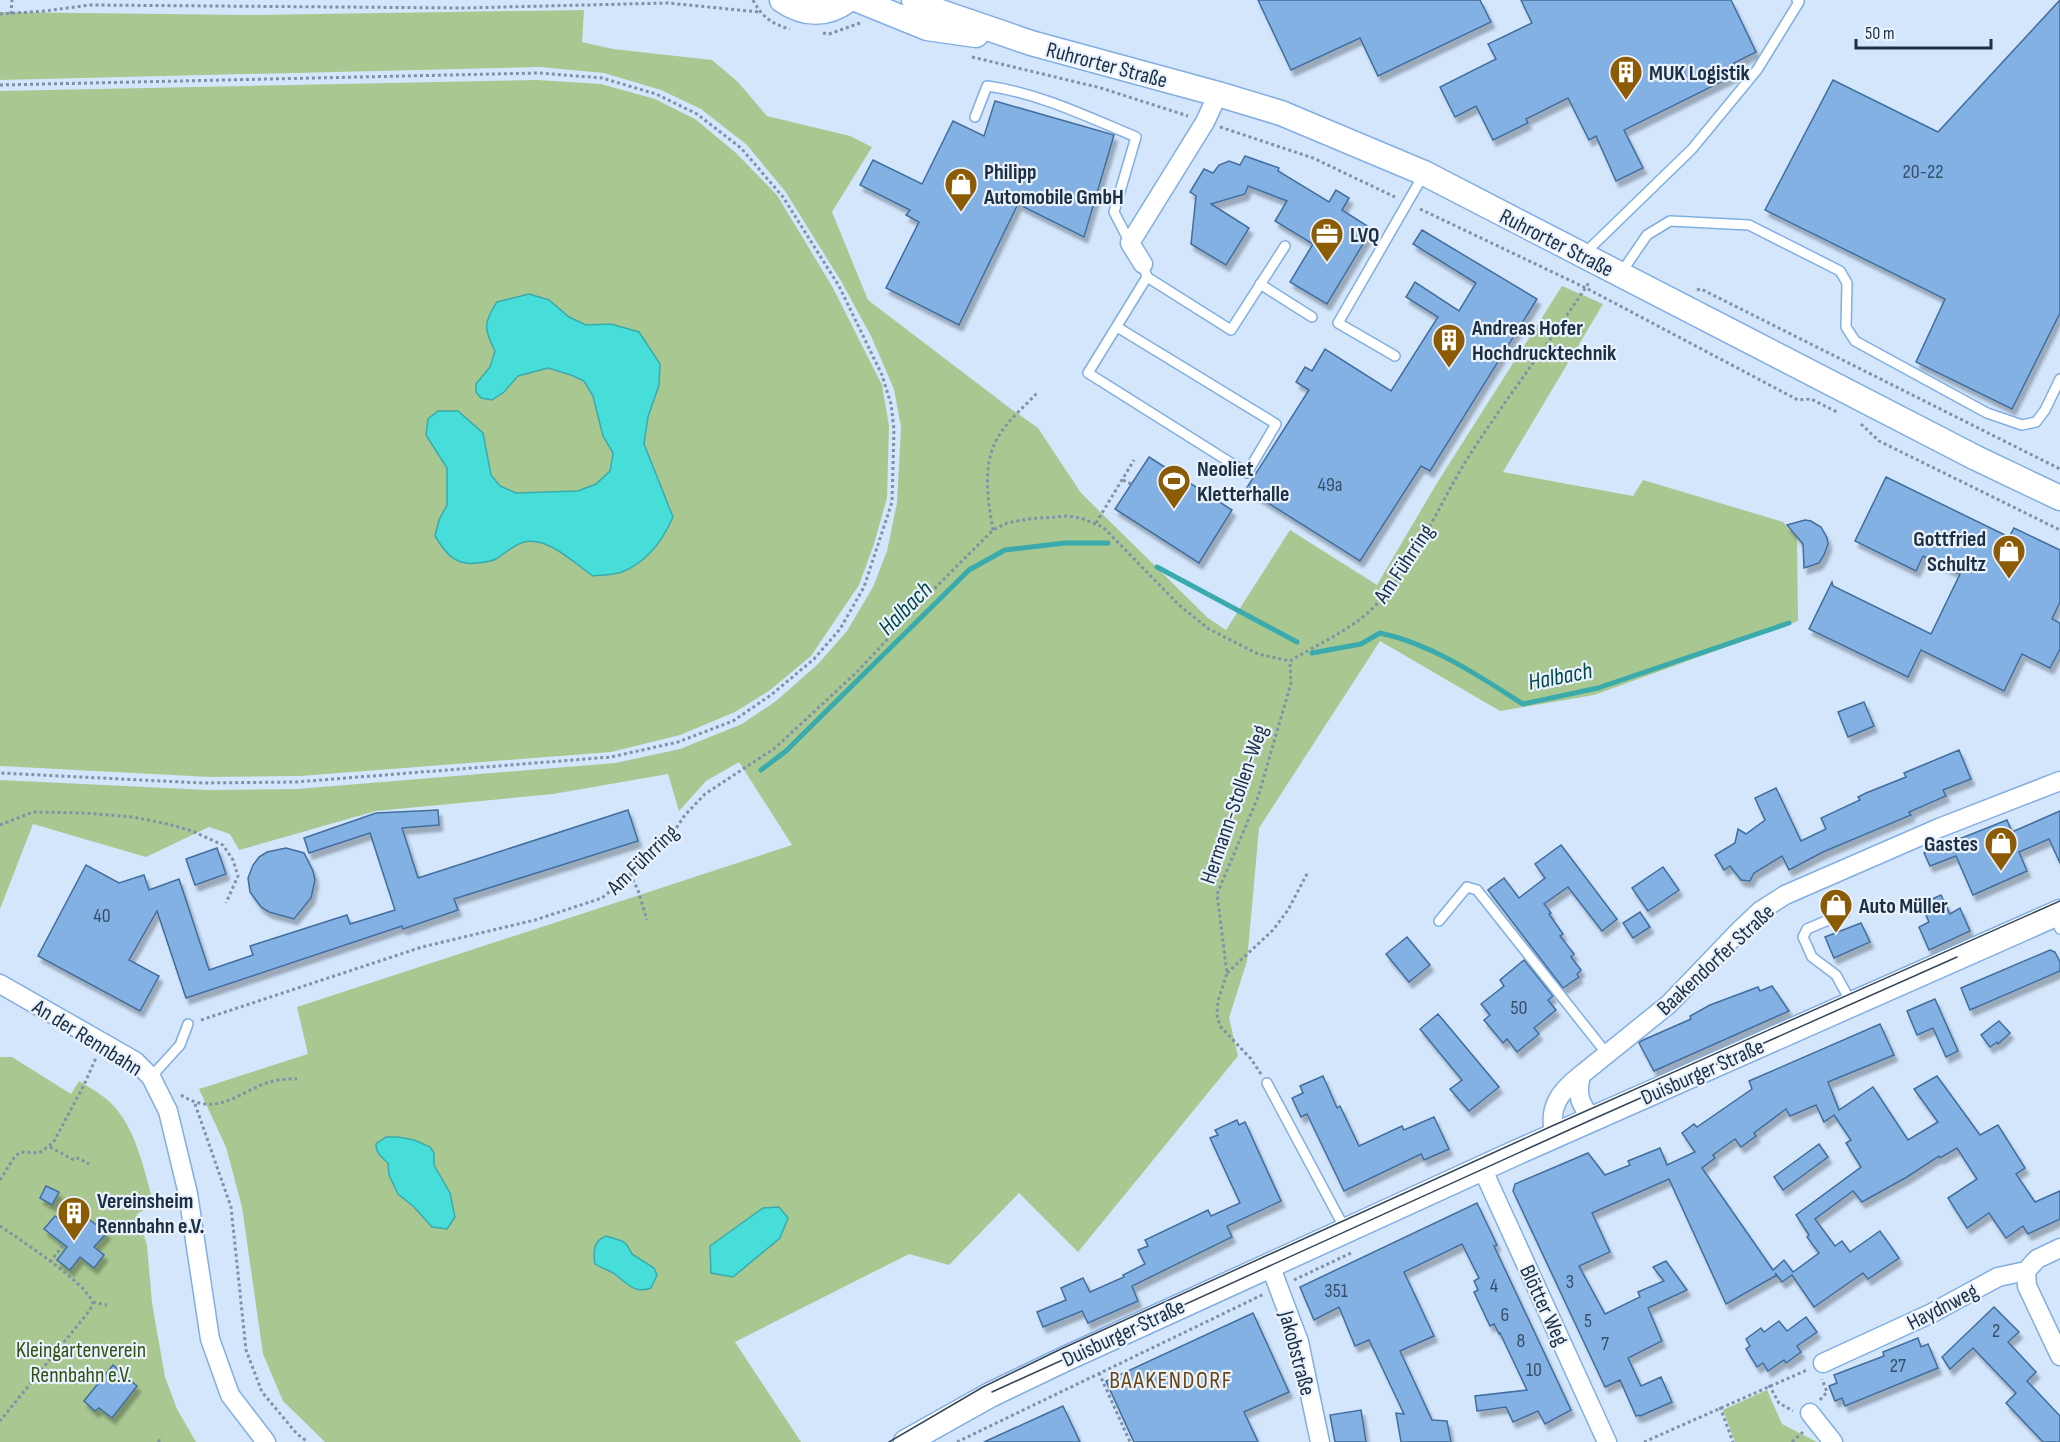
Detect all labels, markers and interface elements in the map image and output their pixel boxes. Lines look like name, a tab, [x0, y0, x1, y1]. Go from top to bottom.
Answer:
scale bar	[1856, 12, 1991, 50]
text: 50 m	[1865, 23, 1895, 44]
street label: Ruhrorter Straße	[1043, 36, 1170, 95]
building icon: MUK Logistik	[1608, 54, 1644, 101]
place label: MUK Logistik	[1649, 60, 1751, 87]
place label: Philipp Automobile GmbH	[983, 159, 1124, 211]
house number: 20-22	[1902, 160, 1944, 184]
shop icon: Philipp Automobile GmbH	[943, 166, 979, 213]
street label: Ruhrorter Straße	[1495, 203, 1618, 284]
office icon: LVQ	[1309, 216, 1345, 263]
place label: LVQ	[1350, 222, 1379, 249]
place label: Andreas Hofer Hochdrucktechnik	[1471, 315, 1617, 367]
building icon: Andreas Hofer Hochdrucktechnik	[1431, 322, 1467, 369]
place label: Neoliet Kletterhalle	[1197, 456, 1289, 508]
sports icon: Neoliet Kletterhalle	[1156, 463, 1192, 510]
house number: 49a	[1318, 473, 1342, 497]
street label: Am Führring	[1368, 519, 1441, 609]
place label: Gottfried Schultz	[1913, 526, 1987, 578]
shop icon: Gottfried Schultz	[1991, 533, 2027, 580]
water label: Halbach	[872, 575, 939, 642]
water label: Halbach	[1525, 656, 1595, 697]
street label: Hermann-Stollen-Weg	[1195, 721, 1274, 888]
street label: Am Führring	[601, 819, 685, 902]
shop icon: Gastes	[1983, 825, 2019, 872]
place label: Gastes	[1924, 831, 1978, 858]
shop icon: Auto Müller	[1818, 887, 1854, 934]
place label: Auto Müller	[1858, 893, 1948, 920]
street label: Baakendorfer Straße	[1652, 899, 1781, 1022]
house number: 40	[93, 904, 111, 928]
street label: An der Rennbahn	[26, 993, 147, 1083]
house number: 50	[1511, 996, 1527, 1020]
street label: Duisburger Straße	[1637, 1033, 1768, 1112]
place label: Vereinsheim Rennbahn e.V.	[97, 1188, 204, 1240]
building icon: Vereinsheim Rennbahn e.V.	[56, 1195, 92, 1242]
street label: Blötter Weg	[1513, 1261, 1574, 1351]
house number: 3	[1566, 1270, 1574, 1294]
house number: 4	[1490, 1274, 1498, 1298]
street label: Haydnweg	[1903, 1278, 1983, 1337]
house number: 351	[1324, 1279, 1348, 1303]
street label: Duisburger Straße	[1058, 1293, 1189, 1373]
house number: 6	[1501, 1303, 1509, 1327]
street label: Jakobstraße	[1272, 1307, 1321, 1399]
house number: 5	[1584, 1309, 1592, 1333]
house number: 2	[1992, 1319, 2000, 1343]
house number: 8	[1517, 1329, 1525, 1353]
house number: 7	[1601, 1332, 1609, 1356]
park label: Kleingartenverein Rennbahn e.V.	[16, 1337, 146, 1389]
house number: 27	[1890, 1354, 1906, 1378]
house number: 10	[1526, 1358, 1542, 1382]
district label: BAAKENDORF	[1109, 1366, 1233, 1395]

